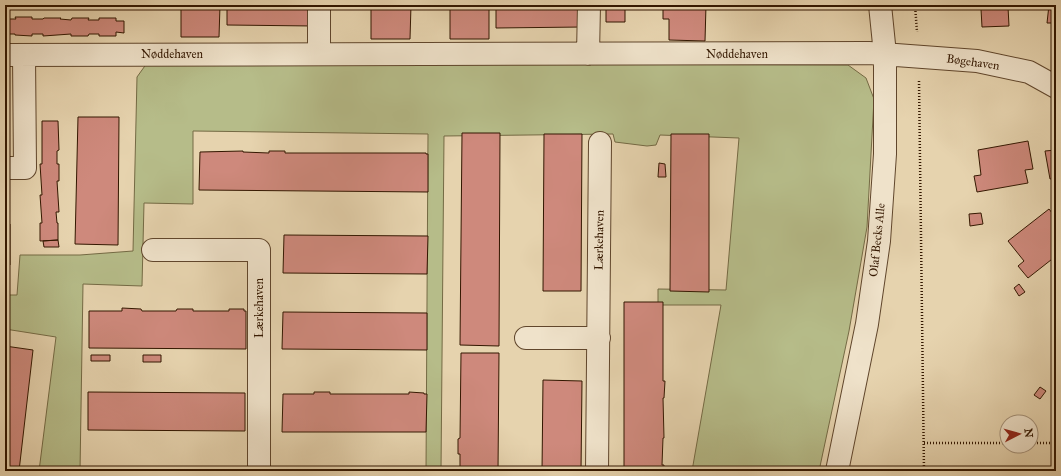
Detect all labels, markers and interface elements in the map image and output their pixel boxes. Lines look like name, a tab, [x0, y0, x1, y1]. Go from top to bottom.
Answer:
street label: Nøddehaven	[141, 47, 203, 61]
street label: Nøddehaven	[706, 47, 768, 61]
street label: Bøgehaven	[945, 51, 1001, 74]
street label: Olaf Becks Alle	[866, 202, 888, 278]
street label: Lærkehaven	[591, 209, 607, 270]
street label: Lærkehaven	[252, 277, 266, 338]
north arrow	[999, 414, 1039, 454]
text: N	[1021, 428, 1035, 439]

